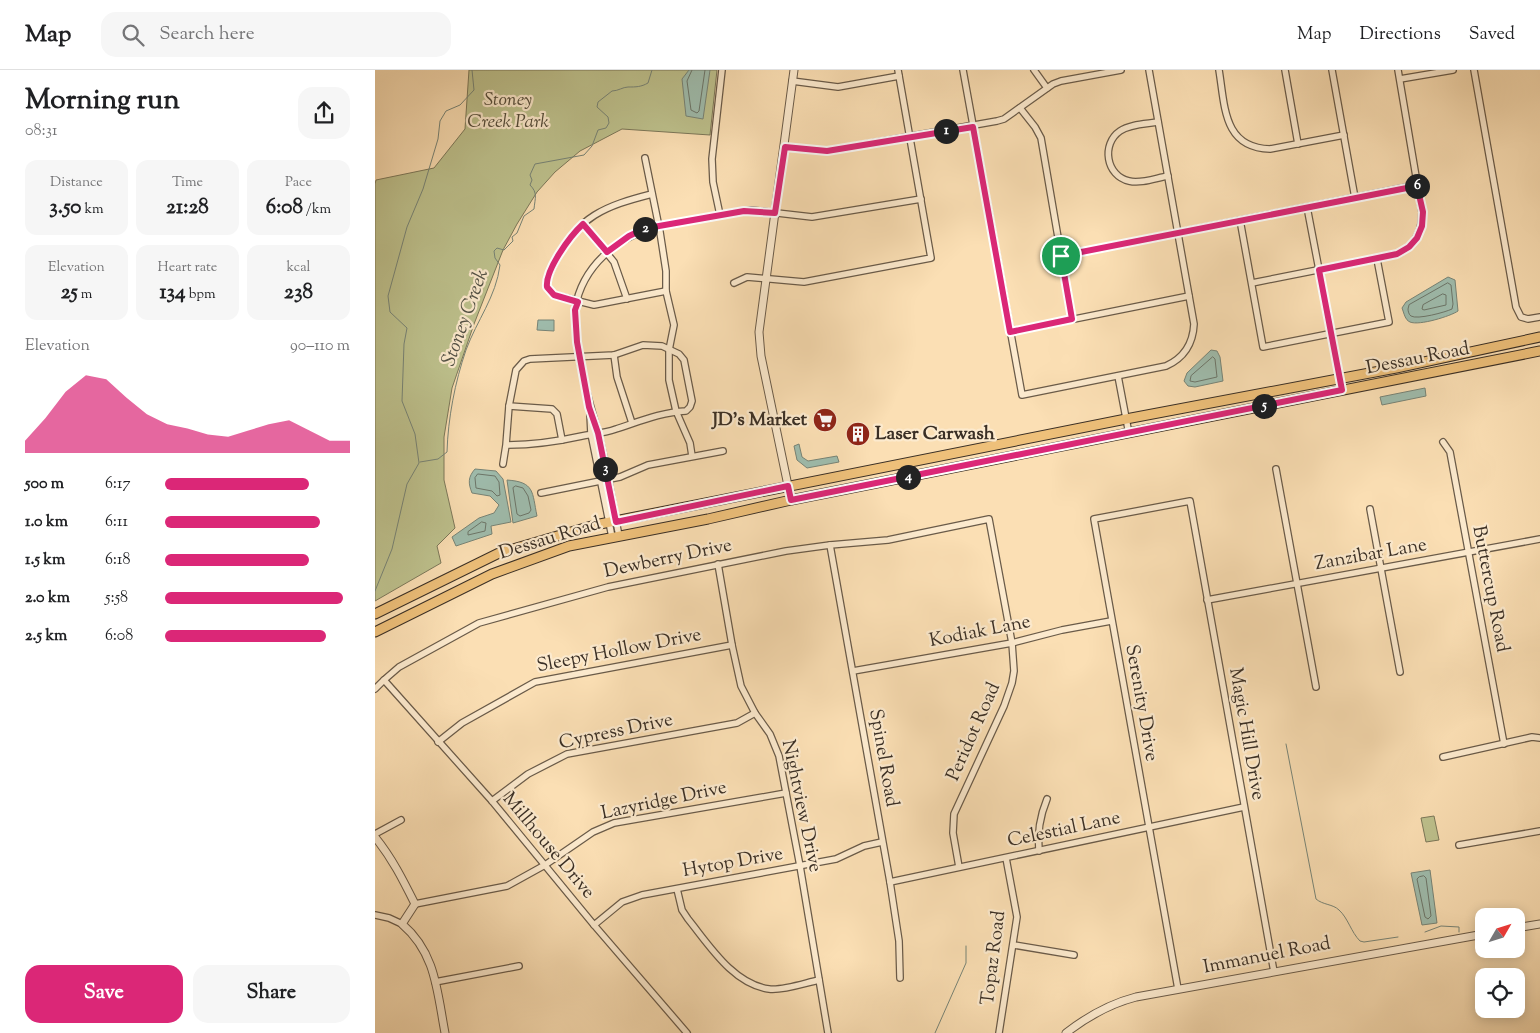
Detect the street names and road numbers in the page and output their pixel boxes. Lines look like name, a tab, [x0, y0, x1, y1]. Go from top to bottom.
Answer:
street label: Dessau Road	[1364, 336, 1472, 382]
street label: Dessau Road	[496, 511, 604, 567]
street label: Buttercup Road	[1464, 523, 1516, 655]
street label: Dewberry Drive	[601, 532, 735, 586]
street label: Zanzibar Lane	[1313, 532, 1429, 578]
street label: Kodiak Lane	[927, 609, 1033, 655]
street label: Sleepy Hollow Drive	[534, 622, 704, 680]
street label: Serenity Drive	[1117, 642, 1165, 764]
street label: Magic Hill Drive	[1221, 666, 1271, 802]
street label: Peridot Road	[940, 678, 1008, 786]
street label: Cypress Drive	[557, 707, 676, 757]
street label: Spinel Road	[861, 707, 905, 809]
street label: Nightview Drive	[774, 737, 828, 875]
street label: Lazyridge Drive	[599, 774, 729, 827]
street label: Millhouse Drive	[495, 787, 601, 905]
street label: Celestial Lane	[1005, 805, 1123, 855]
street label: Hytop Drive	[681, 841, 785, 885]
street label: Topaz Road	[975, 909, 1013, 1007]
street label: Immanuel Road	[1201, 930, 1333, 982]

